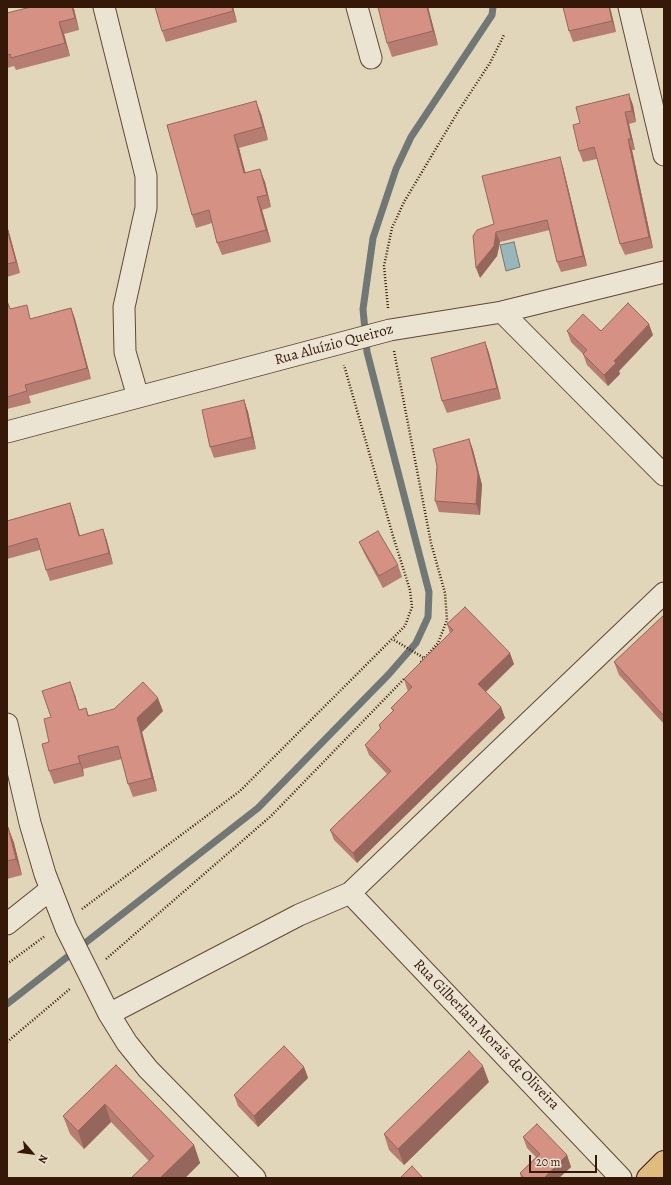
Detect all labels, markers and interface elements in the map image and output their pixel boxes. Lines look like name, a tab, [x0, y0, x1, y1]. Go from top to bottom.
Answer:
street label: Rua Aluízio Queiroz	[273, 320, 395, 370]
street label: Rua Gilberlam Morais de Oliveira	[409, 956, 563, 1114]
north arrow	[12, 1133, 52, 1173]
scale bar	[531, 1147, 599, 1173]
text: N	[35, 1152, 52, 1166]
text: 20 m	[536, 1154, 560, 1170]

